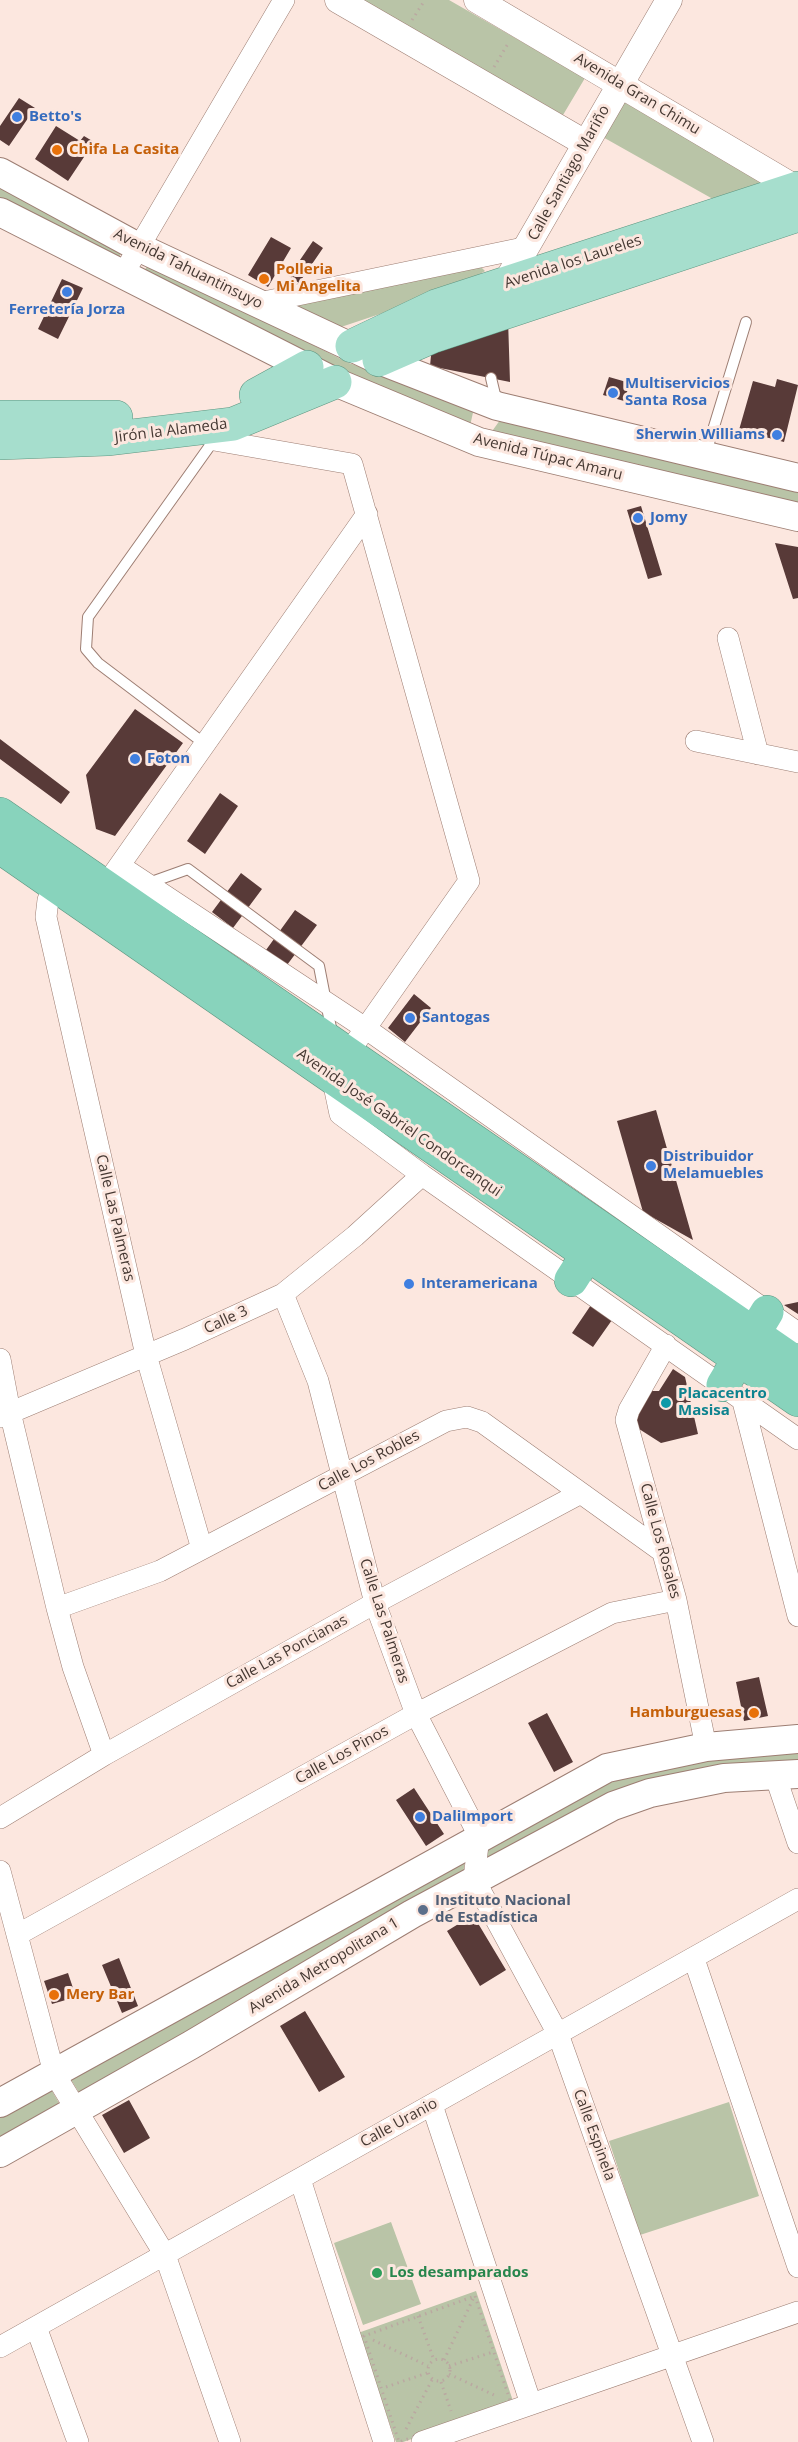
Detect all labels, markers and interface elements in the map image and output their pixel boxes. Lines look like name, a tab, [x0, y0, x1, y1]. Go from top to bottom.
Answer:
street label: Avenida Gran Chimu	[571, 49, 703, 139]
street label: Calle Santiago Mariño	[524, 102, 614, 244]
place label: Betto's	[29, 108, 82, 126]
marker: Betto's	[10, 110, 24, 124]
place label: Chifa La Casita	[69, 141, 179, 159]
marker: Chifa La Casita	[50, 143, 64, 157]
street label: Avenida Tahuantinsuyo	[111, 225, 265, 313]
street label: Avenida los Laureles	[502, 231, 644, 293]
place label: Polleria Mi Angelita	[276, 261, 361, 296]
marker: Polleria Mi Angelita	[257, 272, 271, 286]
marker: Ferretería Jorza	[60, 285, 74, 299]
place label: Ferretería Jorza	[9, 301, 125, 319]
place label: Multiservicios Santa Rosa	[625, 375, 730, 410]
marker: Multiservicios Santa Rosa	[606, 386, 620, 400]
street label: Jirón la Alameda	[114, 415, 228, 447]
place label: Sherwin Williams	[636, 426, 765, 444]
marker: Sherwin Williams	[770, 428, 784, 442]
street label: Avenida Túpac Amaru	[472, 430, 624, 484]
place label: Jomy	[650, 509, 688, 527]
marker: Jomy	[631, 511, 645, 525]
place label: Foton	[147, 750, 190, 768]
marker: Foton	[128, 752, 142, 766]
place label: Santogas	[422, 1009, 490, 1027]
marker: Santogas	[403, 1011, 417, 1025]
street label: Avenida José Gabriel Condorcanqui	[293, 1045, 505, 1201]
place label: Distribuidor Melamuebles	[663, 1148, 763, 1183]
street label: Calle Las Palmeras	[92, 1153, 138, 1283]
marker: Distribuidor Melamuebles	[644, 1159, 658, 1173]
place label: Interamericana	[421, 1275, 538, 1293]
marker: Interamericana	[402, 1277, 416, 1291]
street label: Calle 3	[201, 1302, 251, 1338]
place label: Placacentro Masisa	[678, 1385, 767, 1420]
marker: Placacentro Masisa	[659, 1396, 673, 1410]
street label: Calle Los Robles	[315, 1427, 423, 1495]
street label: Calle Los Rosales	[636, 1481, 684, 1601]
street label: Calle Las Palmeras	[355, 1556, 413, 1686]
street label: Calle Las Poncianas	[223, 1611, 351, 1693]
place label: Hamburguesas	[629, 1704, 742, 1722]
marker: Hamburguesas	[747, 1706, 761, 1720]
street label: Calle Los Pinos	[292, 1722, 392, 1788]
place label: DaliImport	[432, 1808, 513, 1826]
marker: DaliImport	[413, 1810, 427, 1824]
place label: Instituto Nacional de Estadística	[435, 1892, 571, 1927]
marker: Instituto Nacional de Estadística	[416, 1903, 430, 1917]
street label: Avenida Metropolitana 1	[246, 1914, 402, 2018]
place label: Mery Bar	[66, 1986, 134, 2004]
marker: Mery Bar	[47, 1988, 61, 2002]
street label: Calle Espinela	[569, 2087, 619, 2183]
street label: Calle Uranio	[357, 2095, 441, 2151]
place label: Los desamparados	[389, 2264, 528, 2282]
marker: Los desamparados	[370, 2266, 384, 2280]

